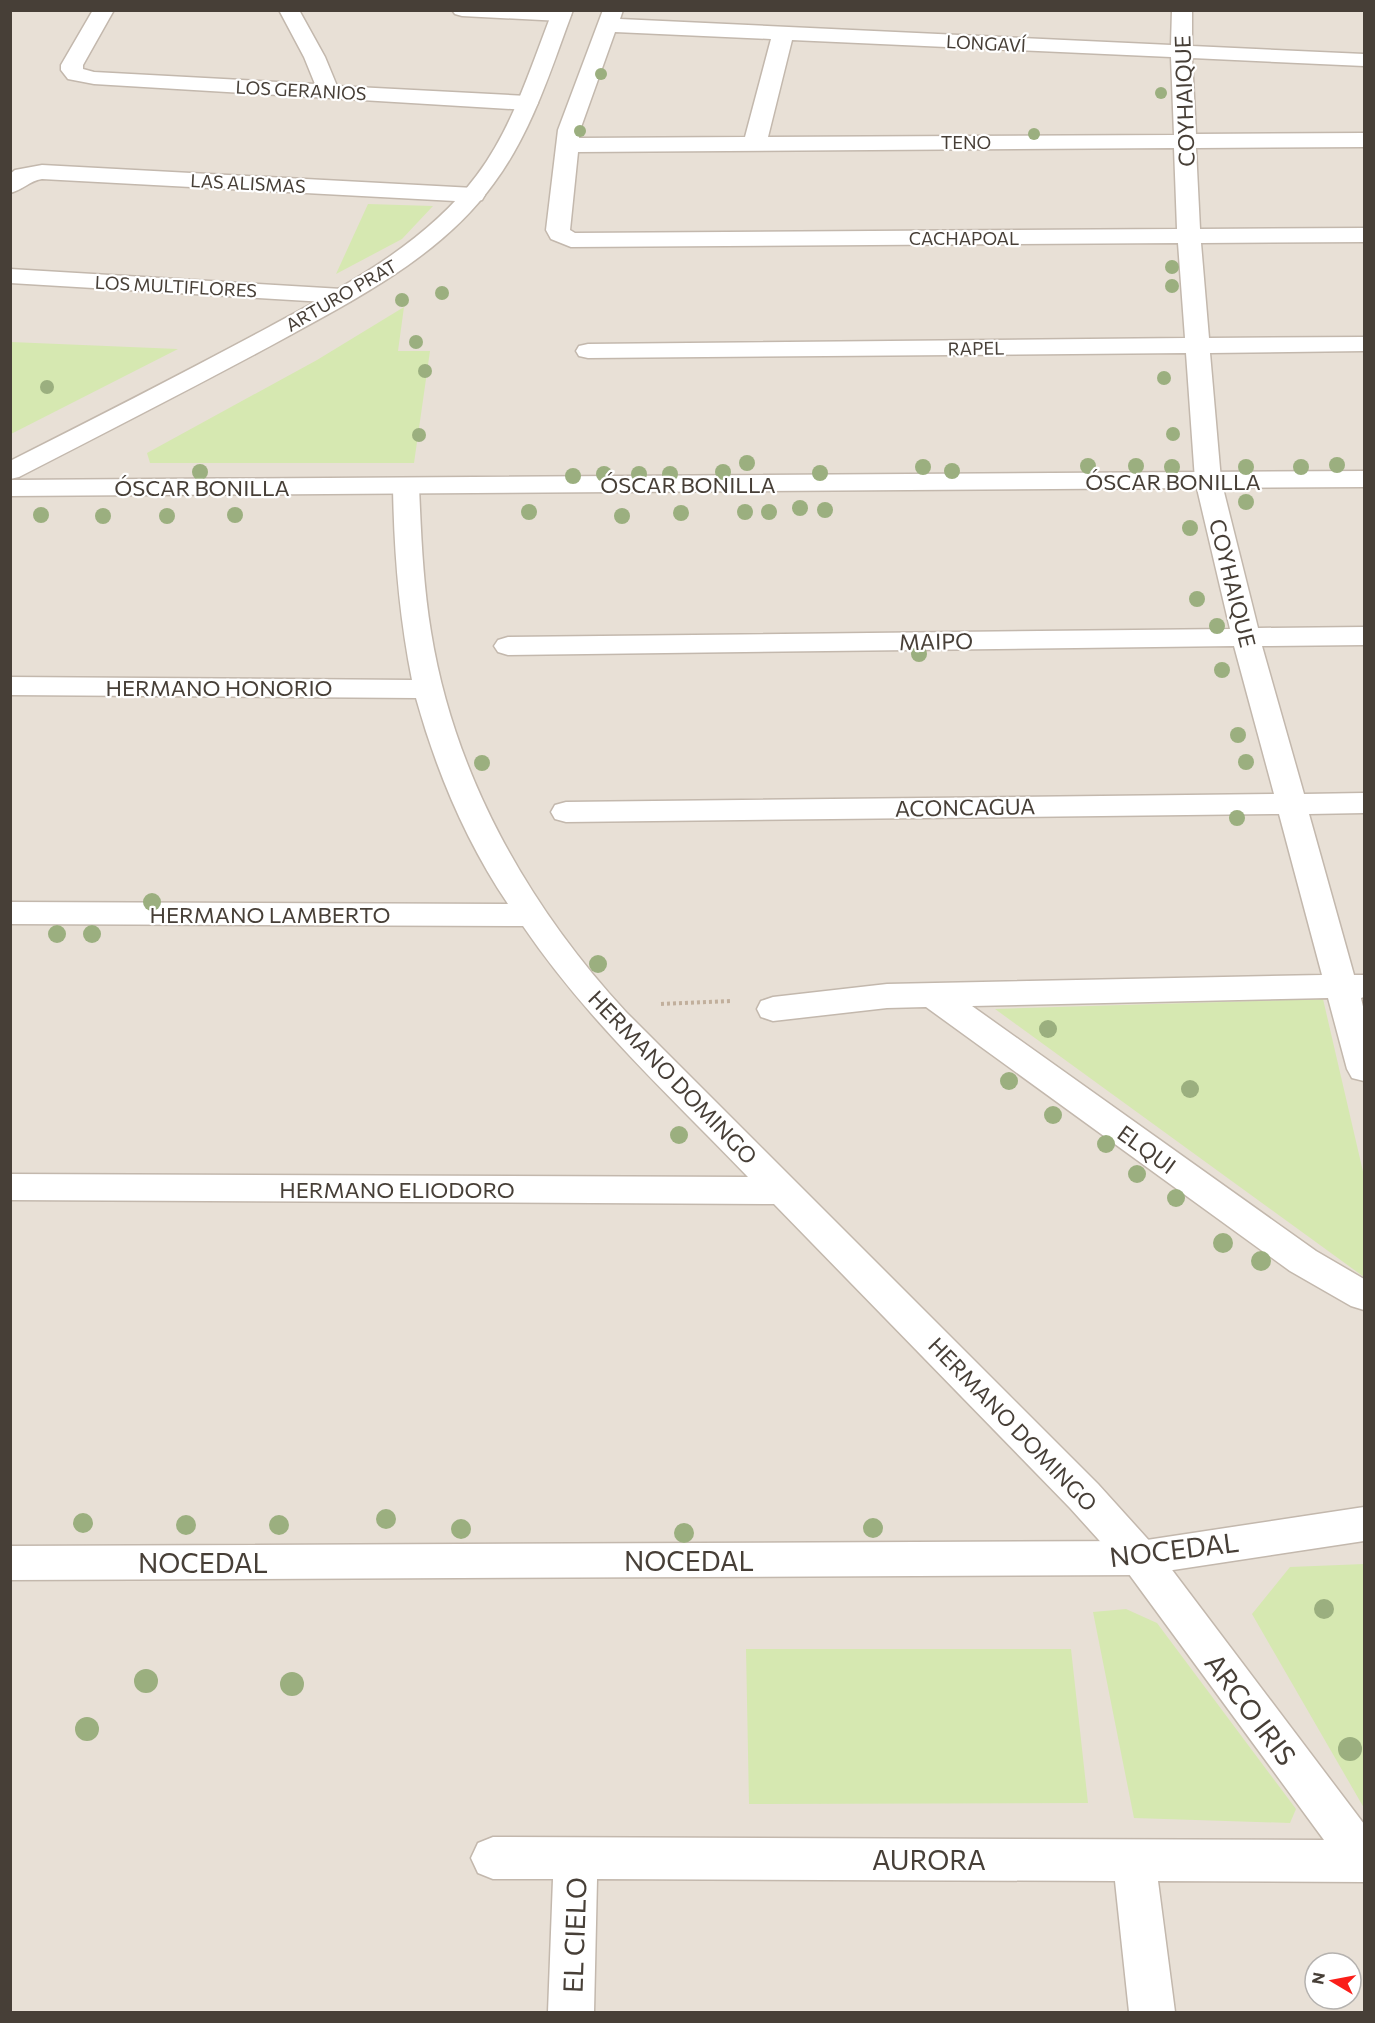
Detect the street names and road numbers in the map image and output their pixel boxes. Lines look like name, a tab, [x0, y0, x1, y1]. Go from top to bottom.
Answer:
street label: LONGAVÍ	[946, 30, 1027, 56]
street label: COYHAIQUE	[1168, 35, 1200, 167]
street label: LOS GERANIOS	[235, 76, 367, 104]
street label: TENO	[941, 131, 991, 153]
street label: LAS ALISMAS	[190, 169, 306, 197]
street label: CACHAPOAL	[909, 227, 1019, 249]
street label: ARTURO PRAT	[282, 254, 400, 336]
street label: LOS MULTIFLORES	[94, 271, 258, 301]
street label: RAPEL	[947, 337, 1005, 359]
street label: ÓSCAR BONILLA	[1085, 468, 1261, 495]
street label: ÓSCAR BONILLA	[600, 471, 776, 498]
street label: ÓSCAR BONILLA	[114, 474, 290, 501]
street label: COYHAIQUE	[1204, 516, 1262, 650]
street label: MAIPO	[899, 627, 973, 655]
street label: HERMANO HONORIO	[105, 674, 333, 701]
street label: ACONCAGUA	[895, 792, 1035, 822]
street label: HERMANO LAMBERTO	[149, 901, 391, 928]
street label: HERMANO DOMINGO	[583, 985, 763, 1169]
street label: ELQUI	[1113, 1119, 1181, 1179]
street label: HERMANO ELIODORO	[279, 1176, 515, 1203]
street label: HERMANO DOMINGO	[923, 1332, 1103, 1516]
street label: NOCEDAL	[1107, 1525, 1241, 1573]
street label: NOCEDAL	[624, 1544, 754, 1577]
street label: NOCEDAL	[138, 1546, 268, 1579]
street label: ARCO IRIS	[1198, 1647, 1304, 1771]
street label: AURORA	[872, 1843, 986, 1876]
street label: EL CIELO	[555, 1877, 593, 1993]

